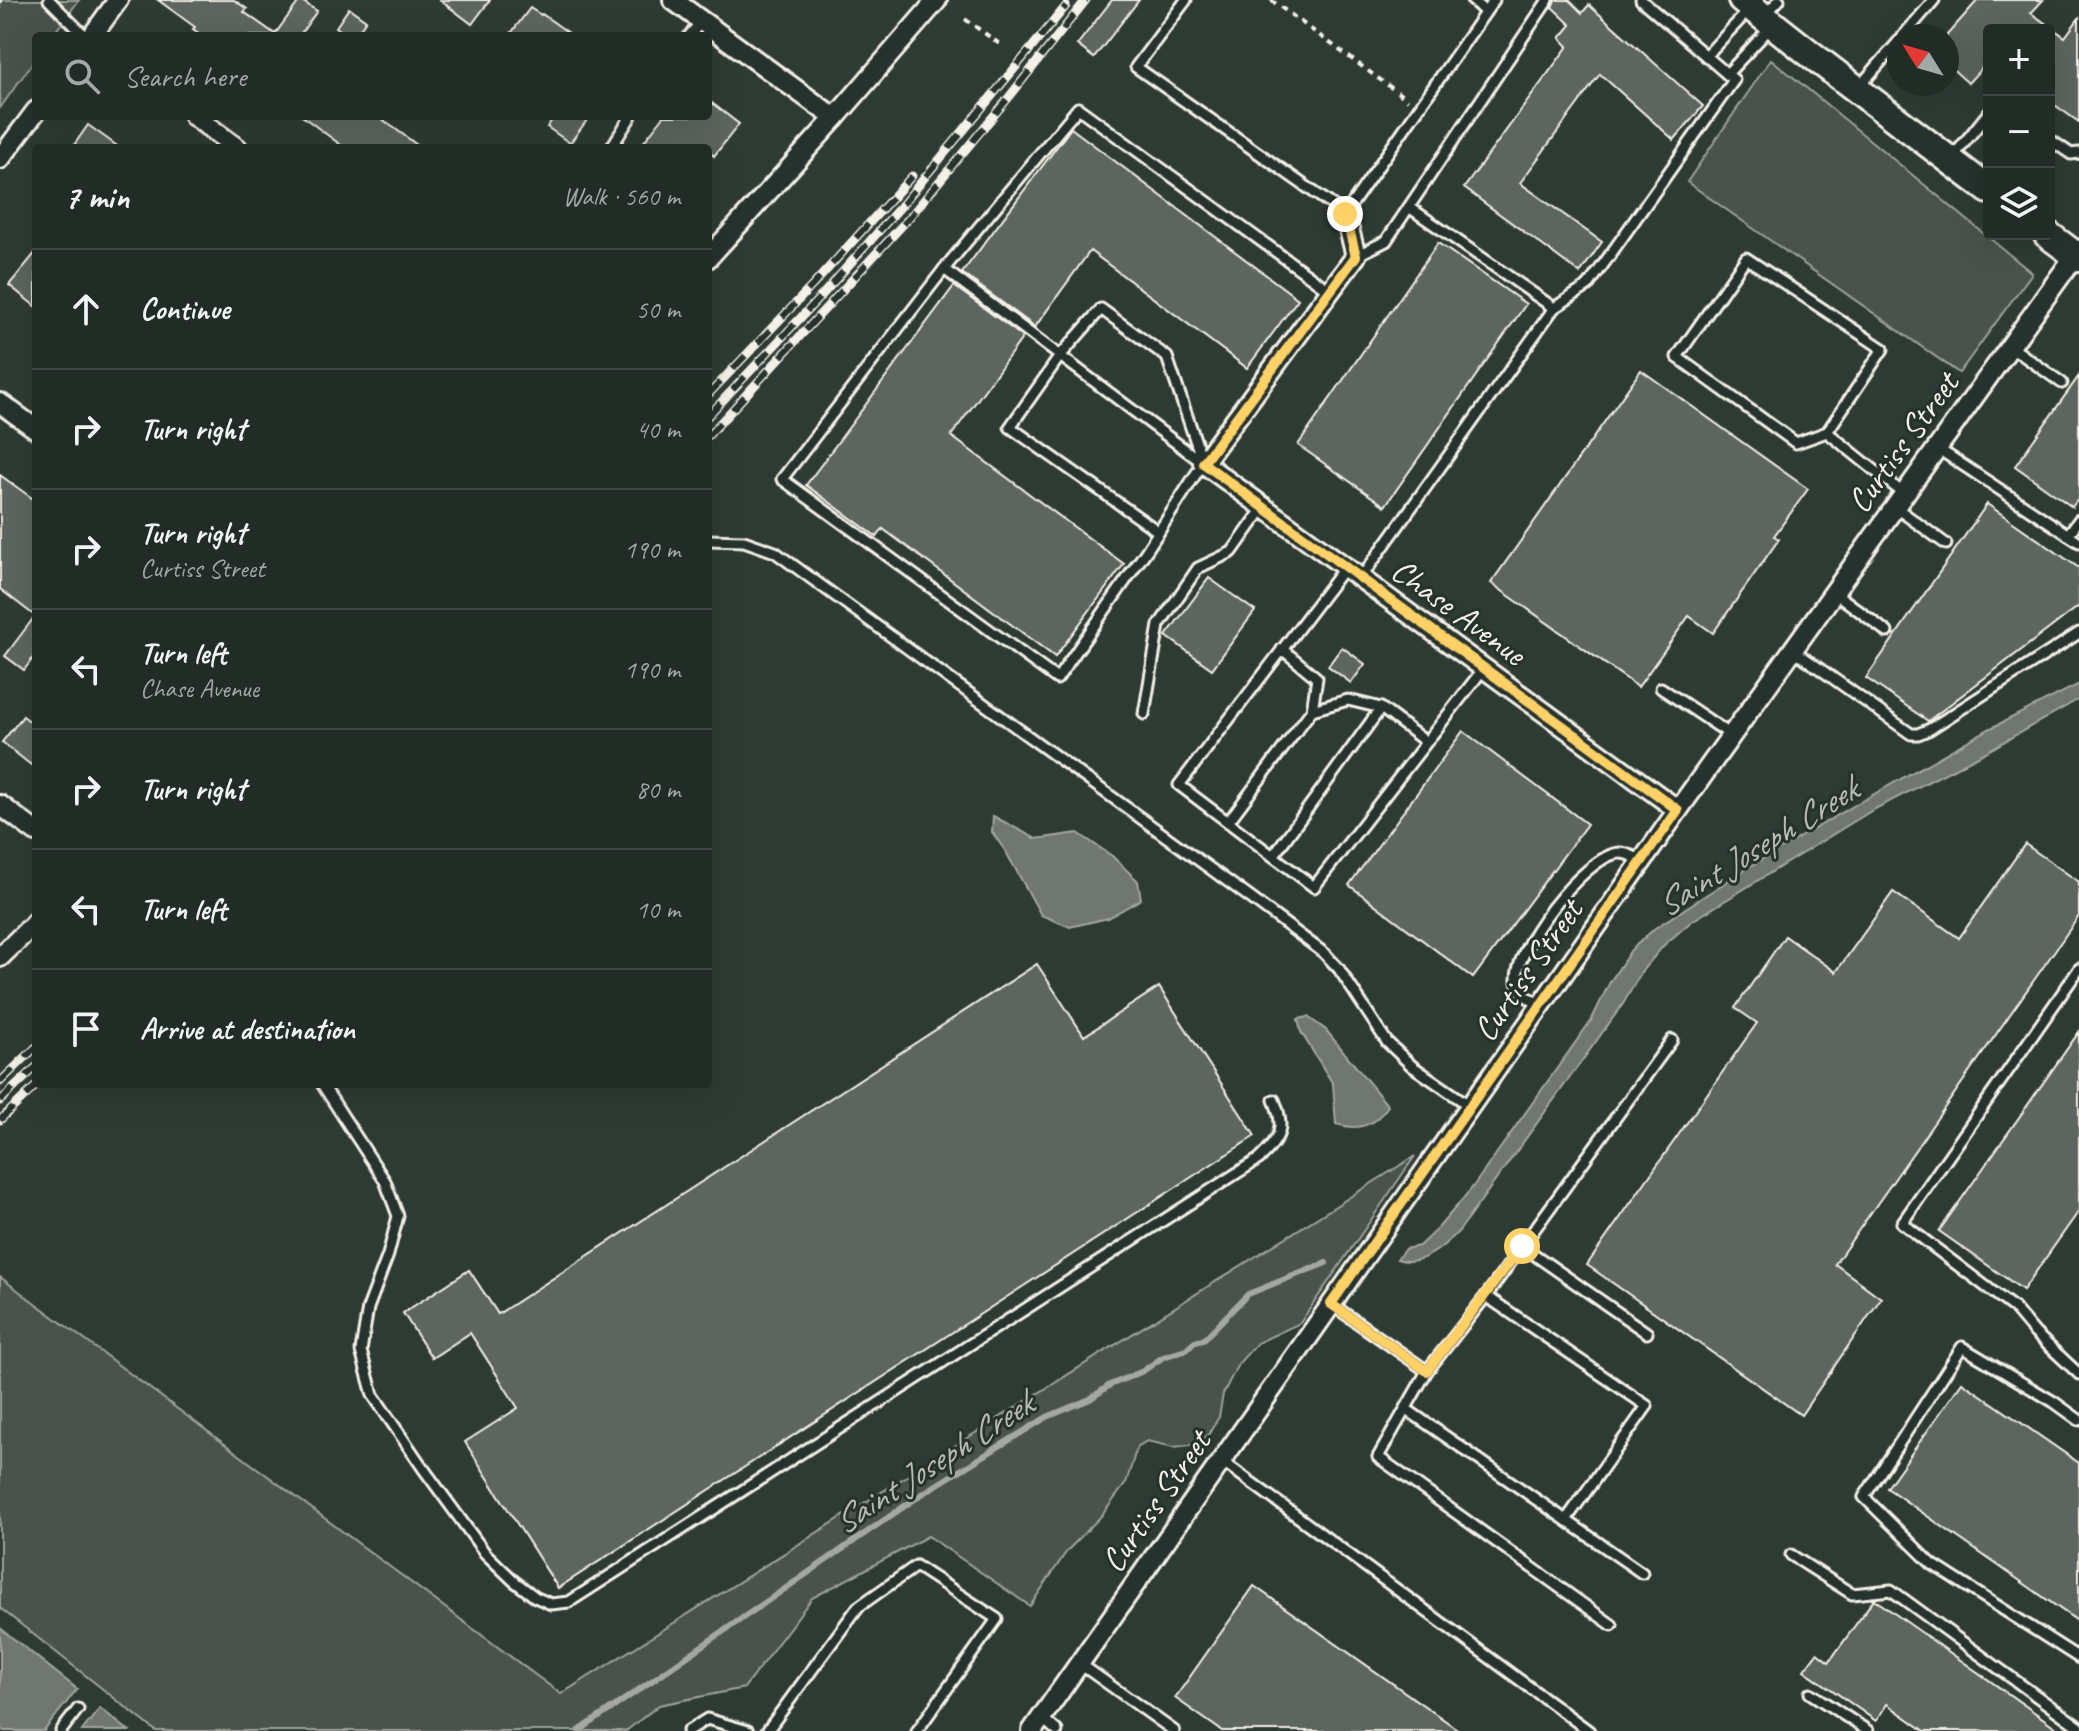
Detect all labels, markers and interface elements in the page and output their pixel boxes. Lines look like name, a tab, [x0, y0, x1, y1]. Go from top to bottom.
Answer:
north arrow	[1887, 24, 1959, 96]
map controls	[1983, 24, 2055, 240]
button: +	[1983, 24, 2055, 96]
search box	[32, 32, 712, 120]
icon: search	[60, 54, 104, 98]
text: Search here	[124, 57, 246, 95]
button: −	[1983, 96, 2055, 168]
button: layers	[1983, 168, 2055, 240]
text: 7 min	[64, 175, 129, 218]
text: Walk · 560 m	[563, 180, 680, 213]
route end	[1327, 196, 1363, 232]
icon: ahead	[64, 287, 108, 331]
text: Continue	[140, 290, 230, 328]
text: 50 m	[636, 293, 680, 326]
street label: Curtiss Street	[1837, 361, 1970, 521]
icon: right	[64, 407, 108, 451]
text: Turn right	[140, 410, 245, 448]
text: 40 m	[636, 413, 680, 446]
text: Turn right	[140, 514, 245, 552]
icon: right	[64, 527, 108, 571]
text: 190 m	[624, 533, 680, 566]
street label: Chase Avenue	[1383, 548, 1536, 676]
text: Curtiss Street	[140, 552, 265, 585]
text: Turn left	[140, 634, 227, 672]
icon: left	[64, 647, 108, 691]
text: 190 m	[624, 653, 680, 686]
text: Chase Avenue	[140, 672, 259, 705]
water label: Saint Joseph Creek	[1647, 763, 1871, 927]
icon: right	[64, 767, 108, 811]
text: Turn right	[140, 770, 245, 808]
text: 80 m	[636, 773, 680, 806]
icon: left	[64, 887, 108, 931]
street label: Curtiss Street	[1463, 888, 1594, 1049]
text: Turn left	[140, 890, 227, 928]
text: 10 m	[636, 893, 680, 926]
icon: arrive	[64, 1007, 108, 1051]
text: Arrive at destination	[140, 1010, 355, 1048]
route start	[1504, 1228, 1540, 1264]
water label: Saint Joseph Creek	[824, 1378, 1046, 1545]
street label: Curtiss Street	[1091, 1419, 1222, 1580]

